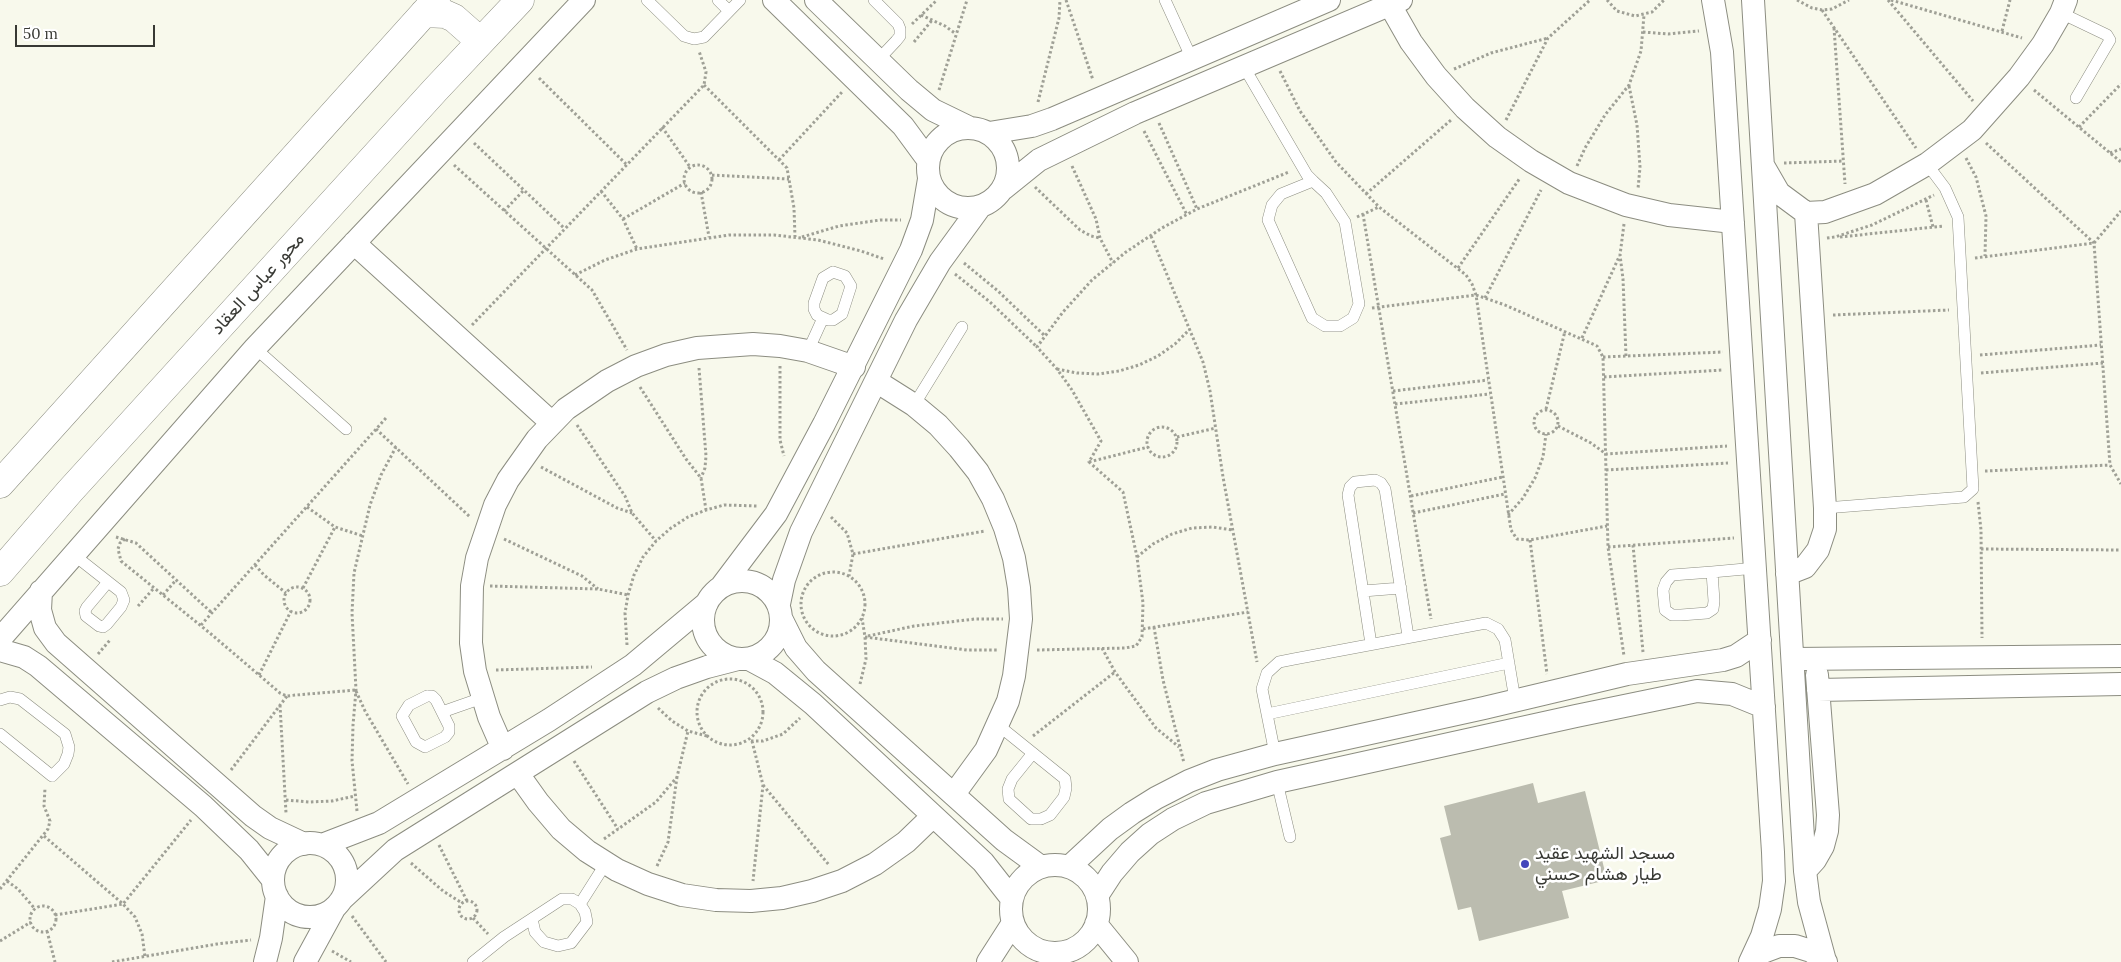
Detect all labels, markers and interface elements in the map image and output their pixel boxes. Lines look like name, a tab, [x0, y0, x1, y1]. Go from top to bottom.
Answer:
scale bar	[18, 15, 158, 47]
text: 50 m	[23, 24, 58, 43]
street label: محور عباس العقاد	[207, 229, 309, 339]
place label: مسجد الشهيد عقيد طيار هشام حسني	[1535, 843, 1675, 886]
marker: مسجد الشهيد عقيد طيار هشام حسني	[1519, 858, 1531, 870]

